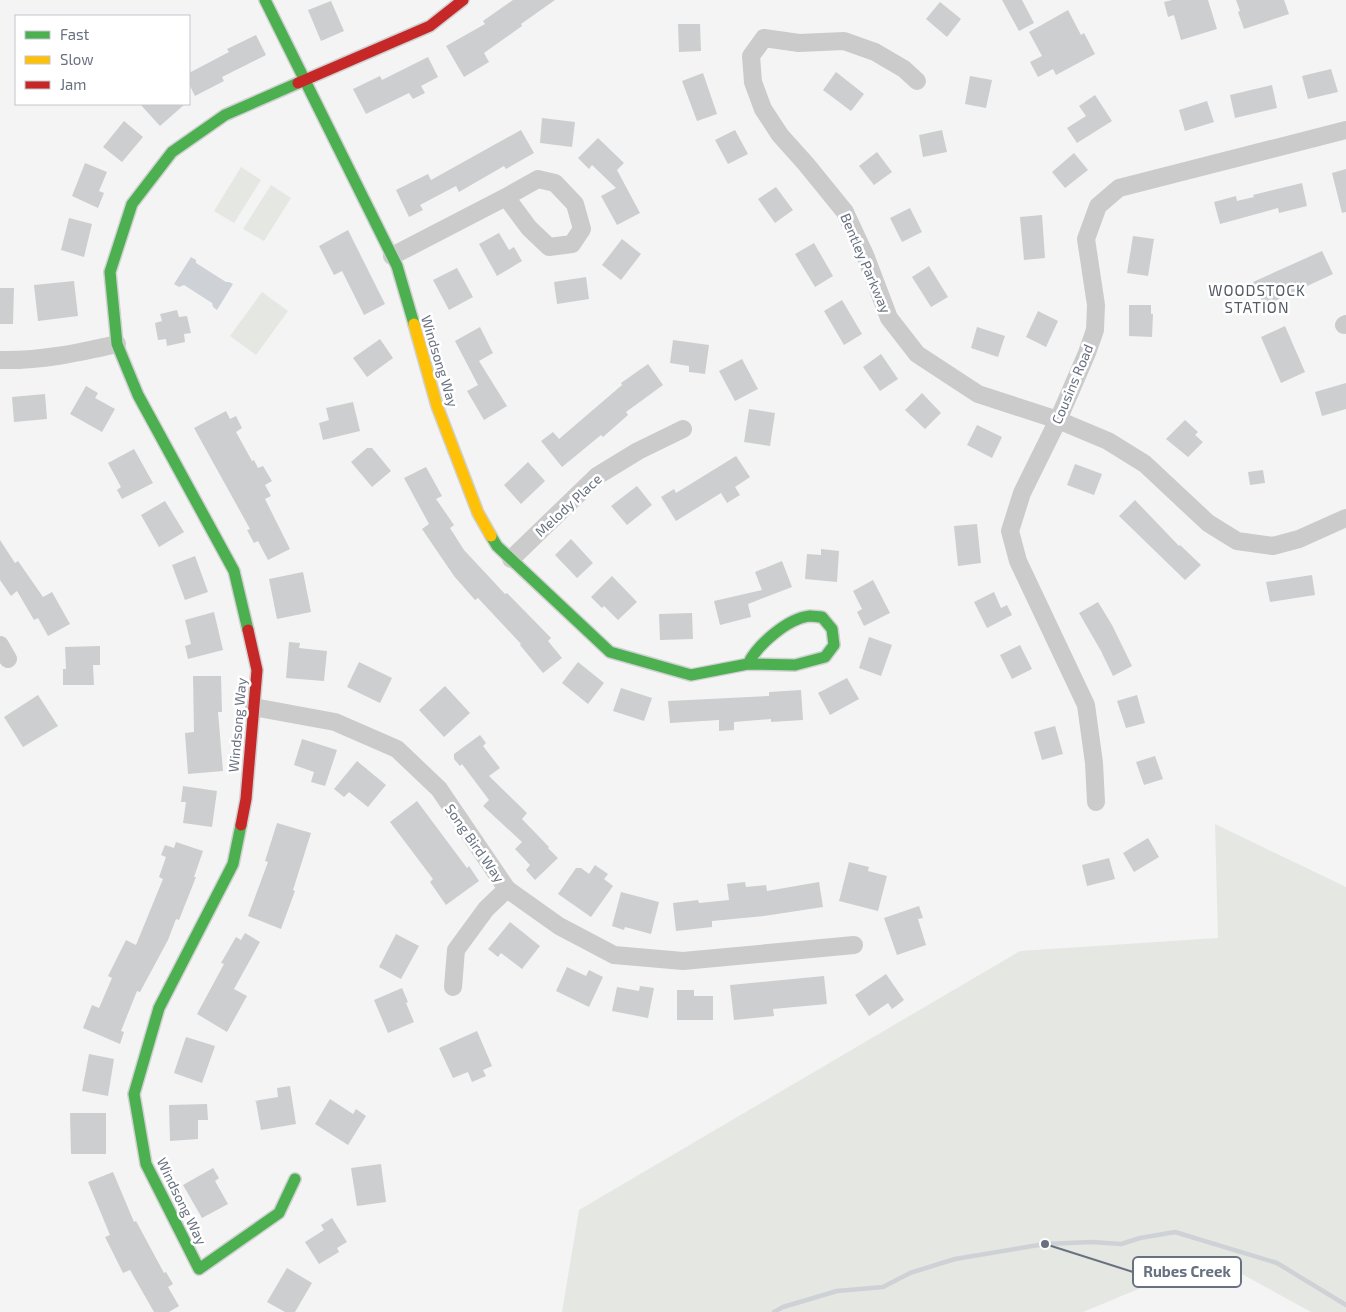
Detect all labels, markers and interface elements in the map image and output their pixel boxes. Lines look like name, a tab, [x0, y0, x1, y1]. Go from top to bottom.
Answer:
legend	[15, 15, 190, 105]
text: Fast	[60, 25, 90, 43]
text: Slow	[60, 50, 94, 68]
text: Jam	[60, 75, 86, 93]
street label: Bentley Parkway	[837, 211, 895, 316]
district label: WOODSTOCK STATION	[1208, 281, 1306, 316]
street label: Windsong Way	[418, 313, 462, 409]
street label: Cousins Road	[1048, 342, 1096, 426]
street label: Melody Place	[531, 470, 605, 540]
street label: Windsong Way	[224, 676, 250, 773]
street label: Song Bird Way	[442, 801, 509, 886]
street label: Windsong Way	[154, 1155, 211, 1248]
callout: Rubes Creek	[1133, 1257, 1241, 1287]
text: Rubes Creek	[1143, 1262, 1231, 1280]

